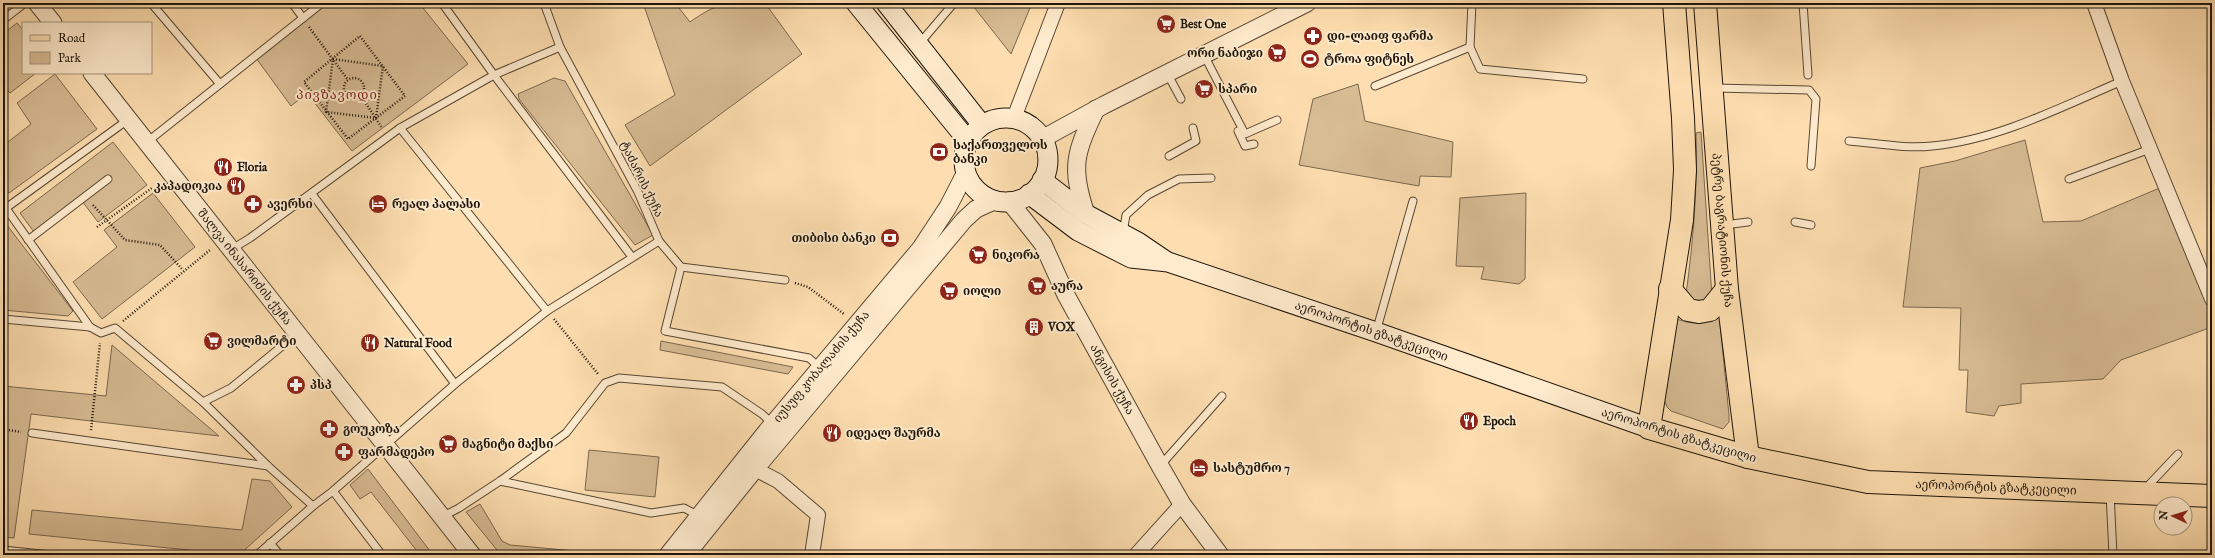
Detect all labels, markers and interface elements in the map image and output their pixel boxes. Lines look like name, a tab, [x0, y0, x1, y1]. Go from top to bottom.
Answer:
supermarket icon: Best One	[1155, 13, 1177, 35]
place label: Best One	[1180, 17, 1227, 32]
legend	[22, 22, 152, 74]
pharmacy icon: დი-ლაიფ ფარმა	[1302, 25, 1324, 47]
place label: დი-ლაიფ ფარმა	[1327, 29, 1433, 44]
text: Road	[58, 31, 86, 46]
supermarket icon: ორი ნაბიჯი	[1266, 42, 1288, 64]
place label: ორი ნაბიჯი	[1187, 46, 1263, 61]
sports icon: ტროა ფიტნეს	[1299, 48, 1321, 70]
text: Park	[58, 51, 81, 66]
place label: ტროა ფიტნეს	[1324, 52, 1414, 67]
supermarket icon: სპარი	[1193, 78, 1215, 100]
place label: სპარი	[1218, 82, 1257, 97]
district label: პივზავოდი	[296, 87, 378, 104]
place label: საქართველოს ბანკი	[953, 138, 1048, 167]
street label: ტაძარის ქუჩა	[617, 139, 666, 220]
bank icon: საქართველოს ბანკი	[928, 141, 950, 163]
street label: პეტრე ბაგრატიონის ქუჩა	[1709, 153, 1736, 308]
restaurant icon: Floria	[212, 156, 234, 178]
place label: Floria	[237, 160, 268, 175]
restaurant icon: კაპადოკია	[225, 175, 247, 197]
place label: კაპადოკია	[154, 179, 222, 194]
pharmacy icon: ავერსი	[242, 193, 264, 215]
hotel icon: რეალ პალასი	[367, 193, 389, 215]
place label: ავერსი	[267, 197, 313, 212]
place label: რეალ პალასი	[392, 197, 481, 212]
street label: შალვა ინასარიძის ქუჩა	[194, 206, 295, 328]
bank icon: თიბისი ბანკი	[879, 227, 901, 249]
place label: თიბისი ბანკი	[791, 231, 876, 246]
supermarket icon: ნიკორა	[967, 244, 989, 266]
place label: ნიკორა	[992, 248, 1040, 263]
supermarket icon: აურა	[1026, 275, 1048, 297]
place label: აურა	[1051, 279, 1083, 294]
supermarket icon: იოლი	[938, 280, 960, 302]
place label: იოლი	[963, 284, 1001, 299]
street label: აეროპორტის გზატკეცილი	[1293, 298, 1450, 365]
street label: იუსუფ კობალაძის ქუჩა	[770, 308, 873, 426]
building icon: VOX	[1023, 316, 1045, 338]
place label: VOX	[1047, 320, 1075, 335]
supermarket icon: ვილმარტი	[202, 330, 224, 352]
restaurant icon: Natural Food	[359, 332, 381, 354]
place label: ვილმარტი	[227, 334, 296, 349]
place label: Natural Food	[383, 336, 453, 351]
street label: ანგისის ქუჩა	[1086, 342, 1137, 418]
pharmacy icon: პსპ	[285, 374, 307, 396]
place label: პსპ	[310, 378, 332, 393]
street label: აეროპორტის გზატკეცილი	[1600, 405, 1758, 466]
restaurant icon: Epoch	[1458, 410, 1480, 432]
place label: Epoch	[1483, 414, 1516, 430]
pharmacy icon: გოუკოზა	[318, 418, 340, 440]
place label: გოუკოზა	[343, 422, 400, 437]
restaurant icon: იდეალ შაურმა	[821, 422, 843, 444]
place label: იდეალ შაურმა	[846, 426, 941, 441]
supermarket icon: მაგნიტი მაქსი	[437, 433, 459, 455]
place label: მაგნიტი მაქსი	[462, 437, 553, 452]
pharmacy icon: ფარმადეპო	[333, 441, 355, 463]
place label: ფარმადეპო	[358, 445, 435, 460]
hotel icon: სასტუმრო 7	[1188, 457, 1210, 479]
place label: სასტუმრო 7	[1213, 461, 1290, 476]
street label: აეროპორტის გზატკეცილი	[1915, 477, 2077, 498]
north arrow	[2153, 496, 2193, 536]
text: N	[2157, 510, 2171, 522]

